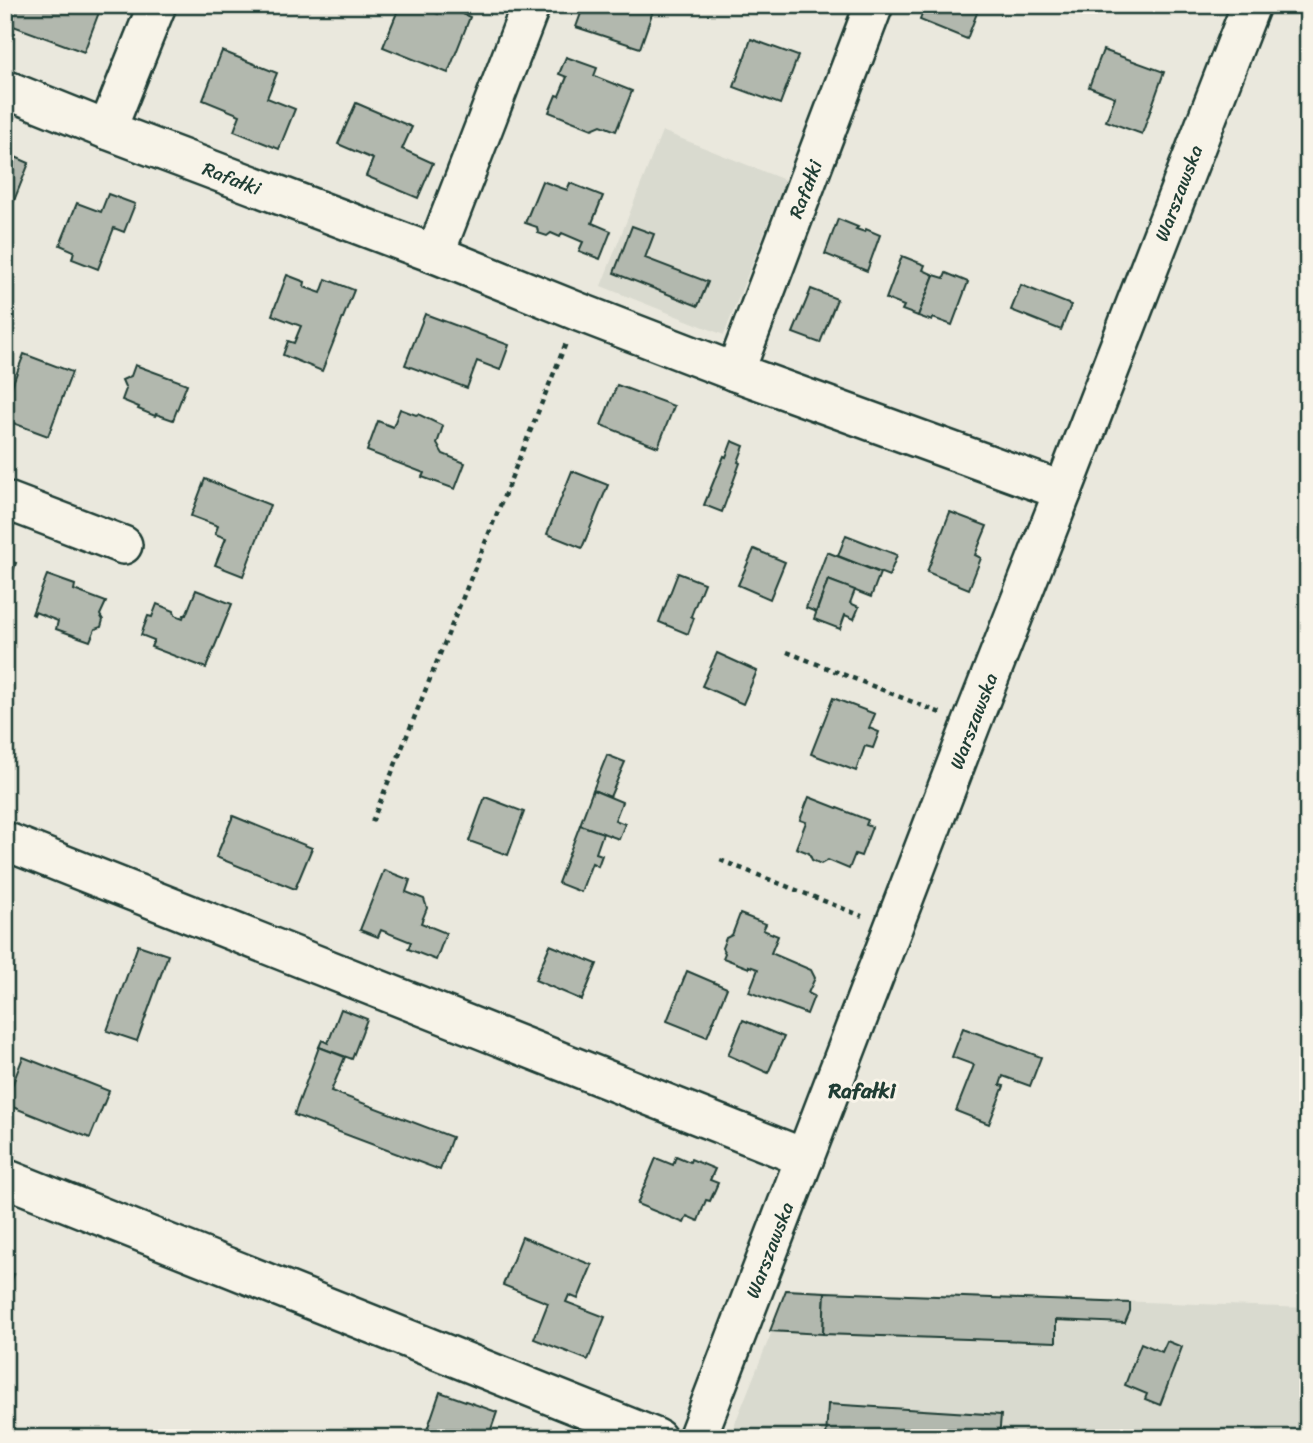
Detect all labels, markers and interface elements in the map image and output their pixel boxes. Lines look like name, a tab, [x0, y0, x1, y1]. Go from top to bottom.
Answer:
street label: Warszawska	[1145, 140, 1212, 246]
street label: Rafałki	[198, 152, 267, 205]
street label: Rafałki	[779, 154, 832, 223]
street label: Warszawska	[940, 668, 1007, 774]
district label: Rafałki	[828, 1072, 897, 1110]
street label: Warszawska	[736, 1197, 803, 1303]

